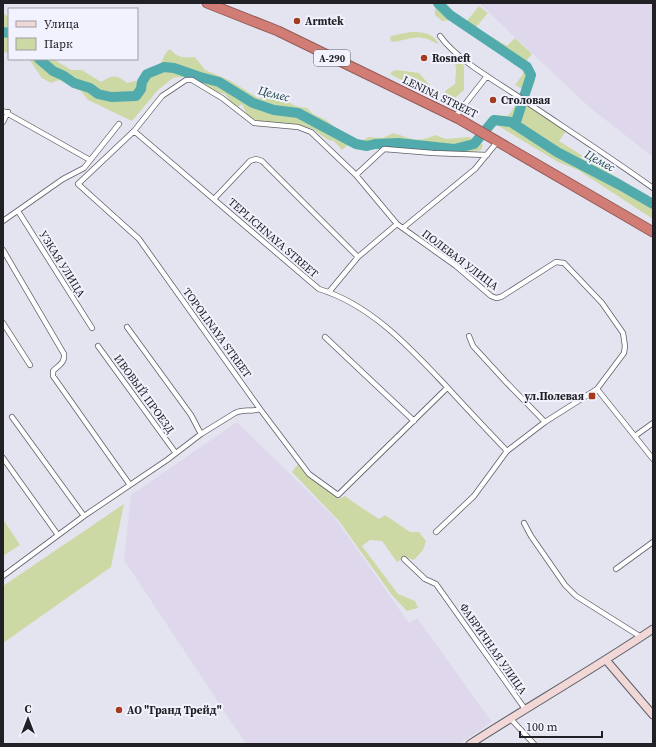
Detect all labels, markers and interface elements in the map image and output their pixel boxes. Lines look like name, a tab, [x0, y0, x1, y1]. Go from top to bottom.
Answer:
legend	[8, 8, 138, 60]
place label: Armtek	[305, 14, 344, 29]
text: Улица	[44, 16, 80, 32]
marker: Armtek	[292, 16, 302, 26]
text: Парк	[44, 36, 73, 52]
road number: А-290	[314, 50, 350, 66]
place label: Rosneft	[432, 51, 471, 66]
marker: Rosneft	[419, 53, 429, 63]
street label: LENINA STREET	[400, 72, 480, 122]
water label: Цемес	[256, 82, 291, 106]
place label: Столовая	[501, 93, 550, 108]
marker: Столовая	[488, 95, 498, 105]
water label: Цемес	[581, 146, 618, 176]
street label: TEPLICHNAYA STREET	[225, 195, 321, 281]
street label: ПОЛЕВАЯ УЛИЦА	[419, 226, 502, 294]
street label: УЗКАЯ УЛИЦА	[36, 228, 89, 301]
street label: TOPOLINAYA STREET	[179, 285, 255, 381]
street label: ИВОВЫЙ ПРОЕЗД	[110, 352, 178, 437]
place label: ул.Полевая	[524, 389, 584, 404]
marker: ул.Полевая	[587, 391, 597, 401]
street label: ФАБРИЧНАЯ УЛИЦА	[456, 600, 531, 698]
north arrow	[8, 699, 48, 739]
text: С	[25, 702, 32, 717]
place label: АО "Гранд Трейд"	[127, 703, 222, 718]
marker: АО "Гранд Трейд"	[114, 705, 124, 715]
scale bar	[520, 713, 602, 739]
text: 100 m	[526, 719, 558, 735]

